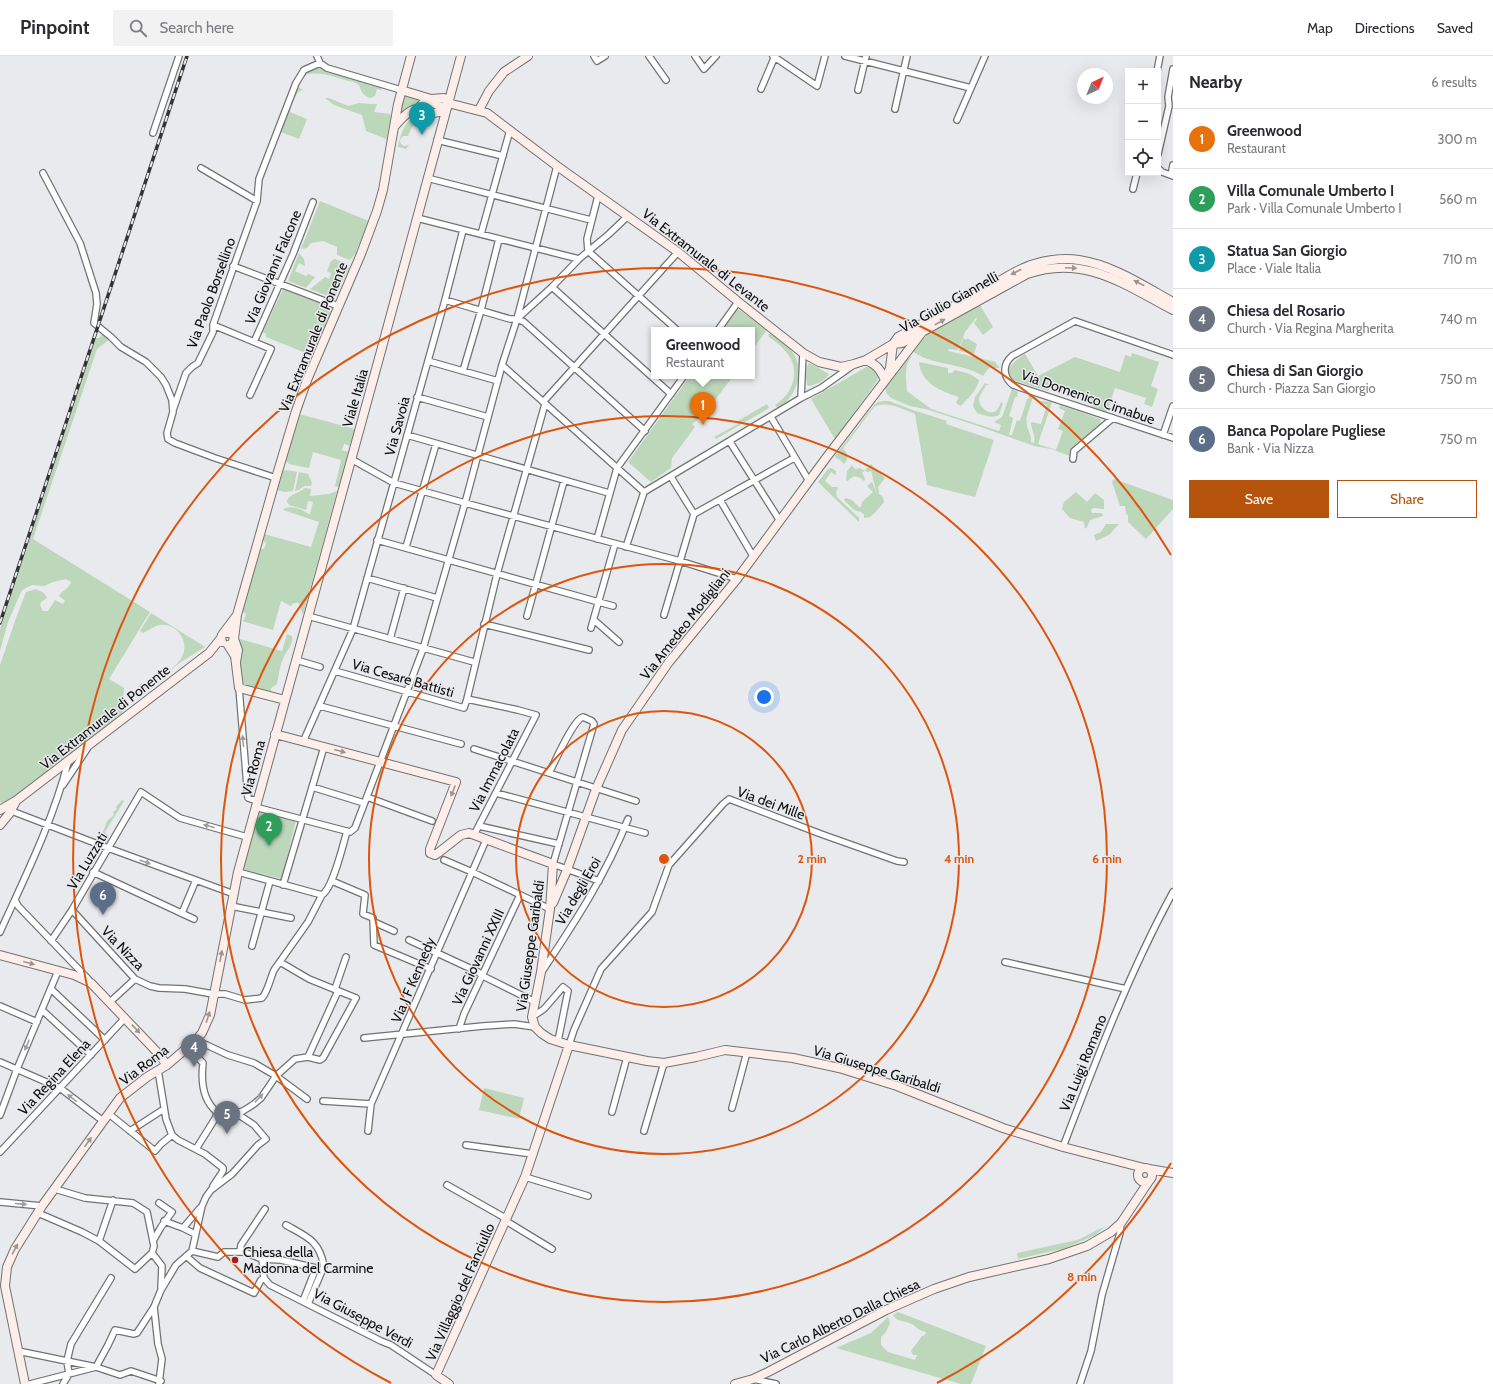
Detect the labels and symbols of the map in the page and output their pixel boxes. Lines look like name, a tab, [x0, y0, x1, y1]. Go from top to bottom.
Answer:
north arrow	[1077, 68, 1113, 104]
pin: 3	[409, 102, 435, 135]
street label: Via Extramurale di Levante	[638, 204, 774, 316]
street label: Via Giovanni Falcone	[241, 207, 305, 327]
street label: Via Paolo Borsellino	[183, 235, 240, 351]
street label: Via Extramurale di Ponente	[275, 259, 351, 415]
one-way arrow	[1065, 264, 1077, 271]
street label: Via Giulio Giannelli	[896, 267, 1002, 337]
one-way arrow	[1010, 269, 1021, 276]
one-way arrow	[1133, 280, 1145, 286]
one-way arrow	[935, 319, 946, 325]
street label: Viale Italia	[338, 366, 372, 429]
street label: Via Domenico Cimabue	[1019, 366, 1157, 428]
pin: 1	[690, 392, 716, 425]
street label: Via Savoia	[380, 394, 414, 458]
street label: Via Amedeo Modigliani	[636, 565, 734, 683]
street label: Via Cesare Battisti	[350, 655, 456, 701]
street label: Via Extramurale di Ponente	[36, 661, 174, 773]
your location	[754, 687, 774, 707]
street label: Via Immacolata	[465, 725, 523, 815]
one-way arrow	[240, 735, 246, 747]
street label: Via Roma	[237, 738, 269, 798]
one-way arrow	[334, 748, 346, 754]
street label: Via dei Mille	[735, 782, 807, 824]
one-way arrow	[449, 786, 455, 798]
pin: 2	[256, 813, 282, 846]
one-way arrow	[203, 823, 215, 829]
street label: Via Luzzati	[63, 829, 111, 893]
text: 2 min	[798, 851, 826, 866]
text: 4 min	[944, 851, 974, 866]
text: 6 min	[1092, 851, 1122, 866]
centre of rings	[657, 852, 671, 866]
street label: Via degli Eroi	[551, 854, 605, 928]
one-way arrow	[139, 859, 151, 865]
street label: Via Giuseppe Garibaldi	[512, 879, 548, 1013]
pin: 6	[90, 882, 116, 915]
street label: Via Giovanni XXIII	[448, 906, 508, 1008]
street label: Via Nizza	[98, 922, 149, 974]
street label: Via J F Kennedy	[387, 934, 439, 1026]
one-way arrow	[219, 950, 225, 962]
one-way arrow	[23, 960, 35, 966]
one-way arrow	[206, 1011, 212, 1023]
street label: Via Luigi Romano	[1055, 1012, 1111, 1114]
one-way arrow	[131, 1024, 140, 1034]
pin: 4	[181, 1034, 207, 1067]
street label: Via Regina Elena	[14, 1035, 94, 1119]
one-way arrow	[24, 1040, 30, 1051]
street label: Via Roma	[116, 1041, 172, 1089]
street label: Via Giuseppe Garibaldi	[811, 1041, 943, 1097]
one-way arrow	[67, 1093, 78, 1102]
one-way arrow	[255, 1093, 264, 1103]
pin: 5	[214, 1101, 240, 1134]
one-way arrow	[84, 1136, 92, 1147]
one-way arrow	[15, 1200, 27, 1207]
street label: Via Villaggio del Fanciullo	[422, 1220, 499, 1364]
one-way arrow	[12, 1243, 18, 1255]
place label: Chiesa della Madonna del Carmine	[243, 1243, 373, 1277]
marker: Chiesa della Madonna del Carmine	[230, 1255, 240, 1265]
text: 8 min	[1067, 1269, 1097, 1284]
street label: Via Carlo Alberto Dalla Chiesa	[758, 1275, 923, 1367]
street label: Via Giuseppe Verdi	[310, 1284, 416, 1352]

